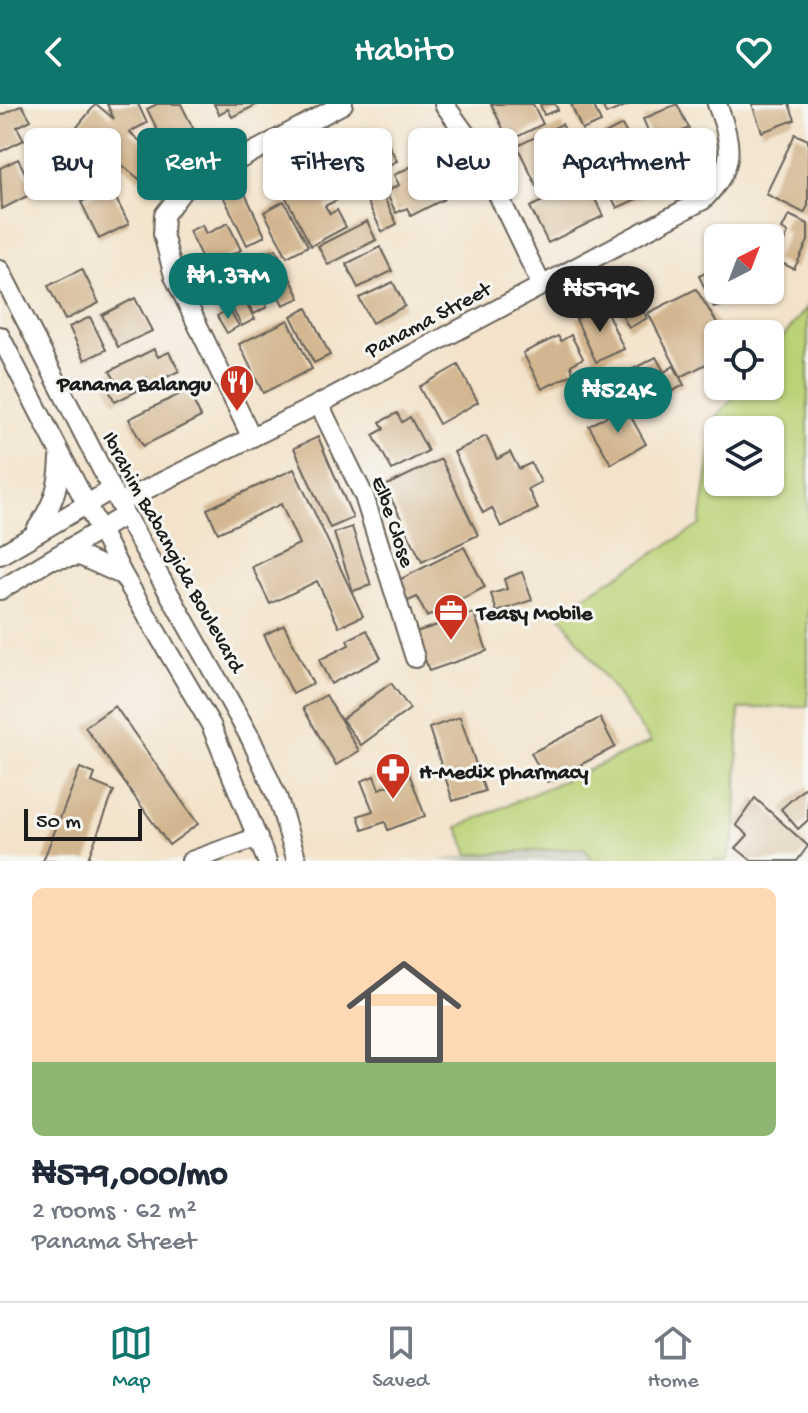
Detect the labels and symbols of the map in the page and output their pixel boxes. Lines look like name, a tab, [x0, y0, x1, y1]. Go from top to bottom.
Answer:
north arrow	[704, 224, 784, 304]
pin: ₦1.37M	[163, 253, 293, 321]
pin: ₦579K	[544, 266, 656, 334]
street label: Panama Street	[361, 277, 498, 366]
restaurant icon: Panama Balangu	[218, 363, 256, 413]
pin: ₦524K	[562, 367, 674, 435]
place label: Panama Balangu	[56, 373, 212, 399]
street label: Ibrahim Babangida Boulevard	[94, 428, 250, 680]
street label: Elbe Close	[364, 473, 419, 572]
office icon: Teasy Mobile	[432, 592, 470, 642]
place label: Teasy Mobile	[475, 602, 593, 628]
pharmacy icon: H-Medix pharmacy	[374, 751, 412, 801]
place label: H-Medix pharmacy	[419, 761, 588, 787]
scale bar	[24, 805, 142, 841]

